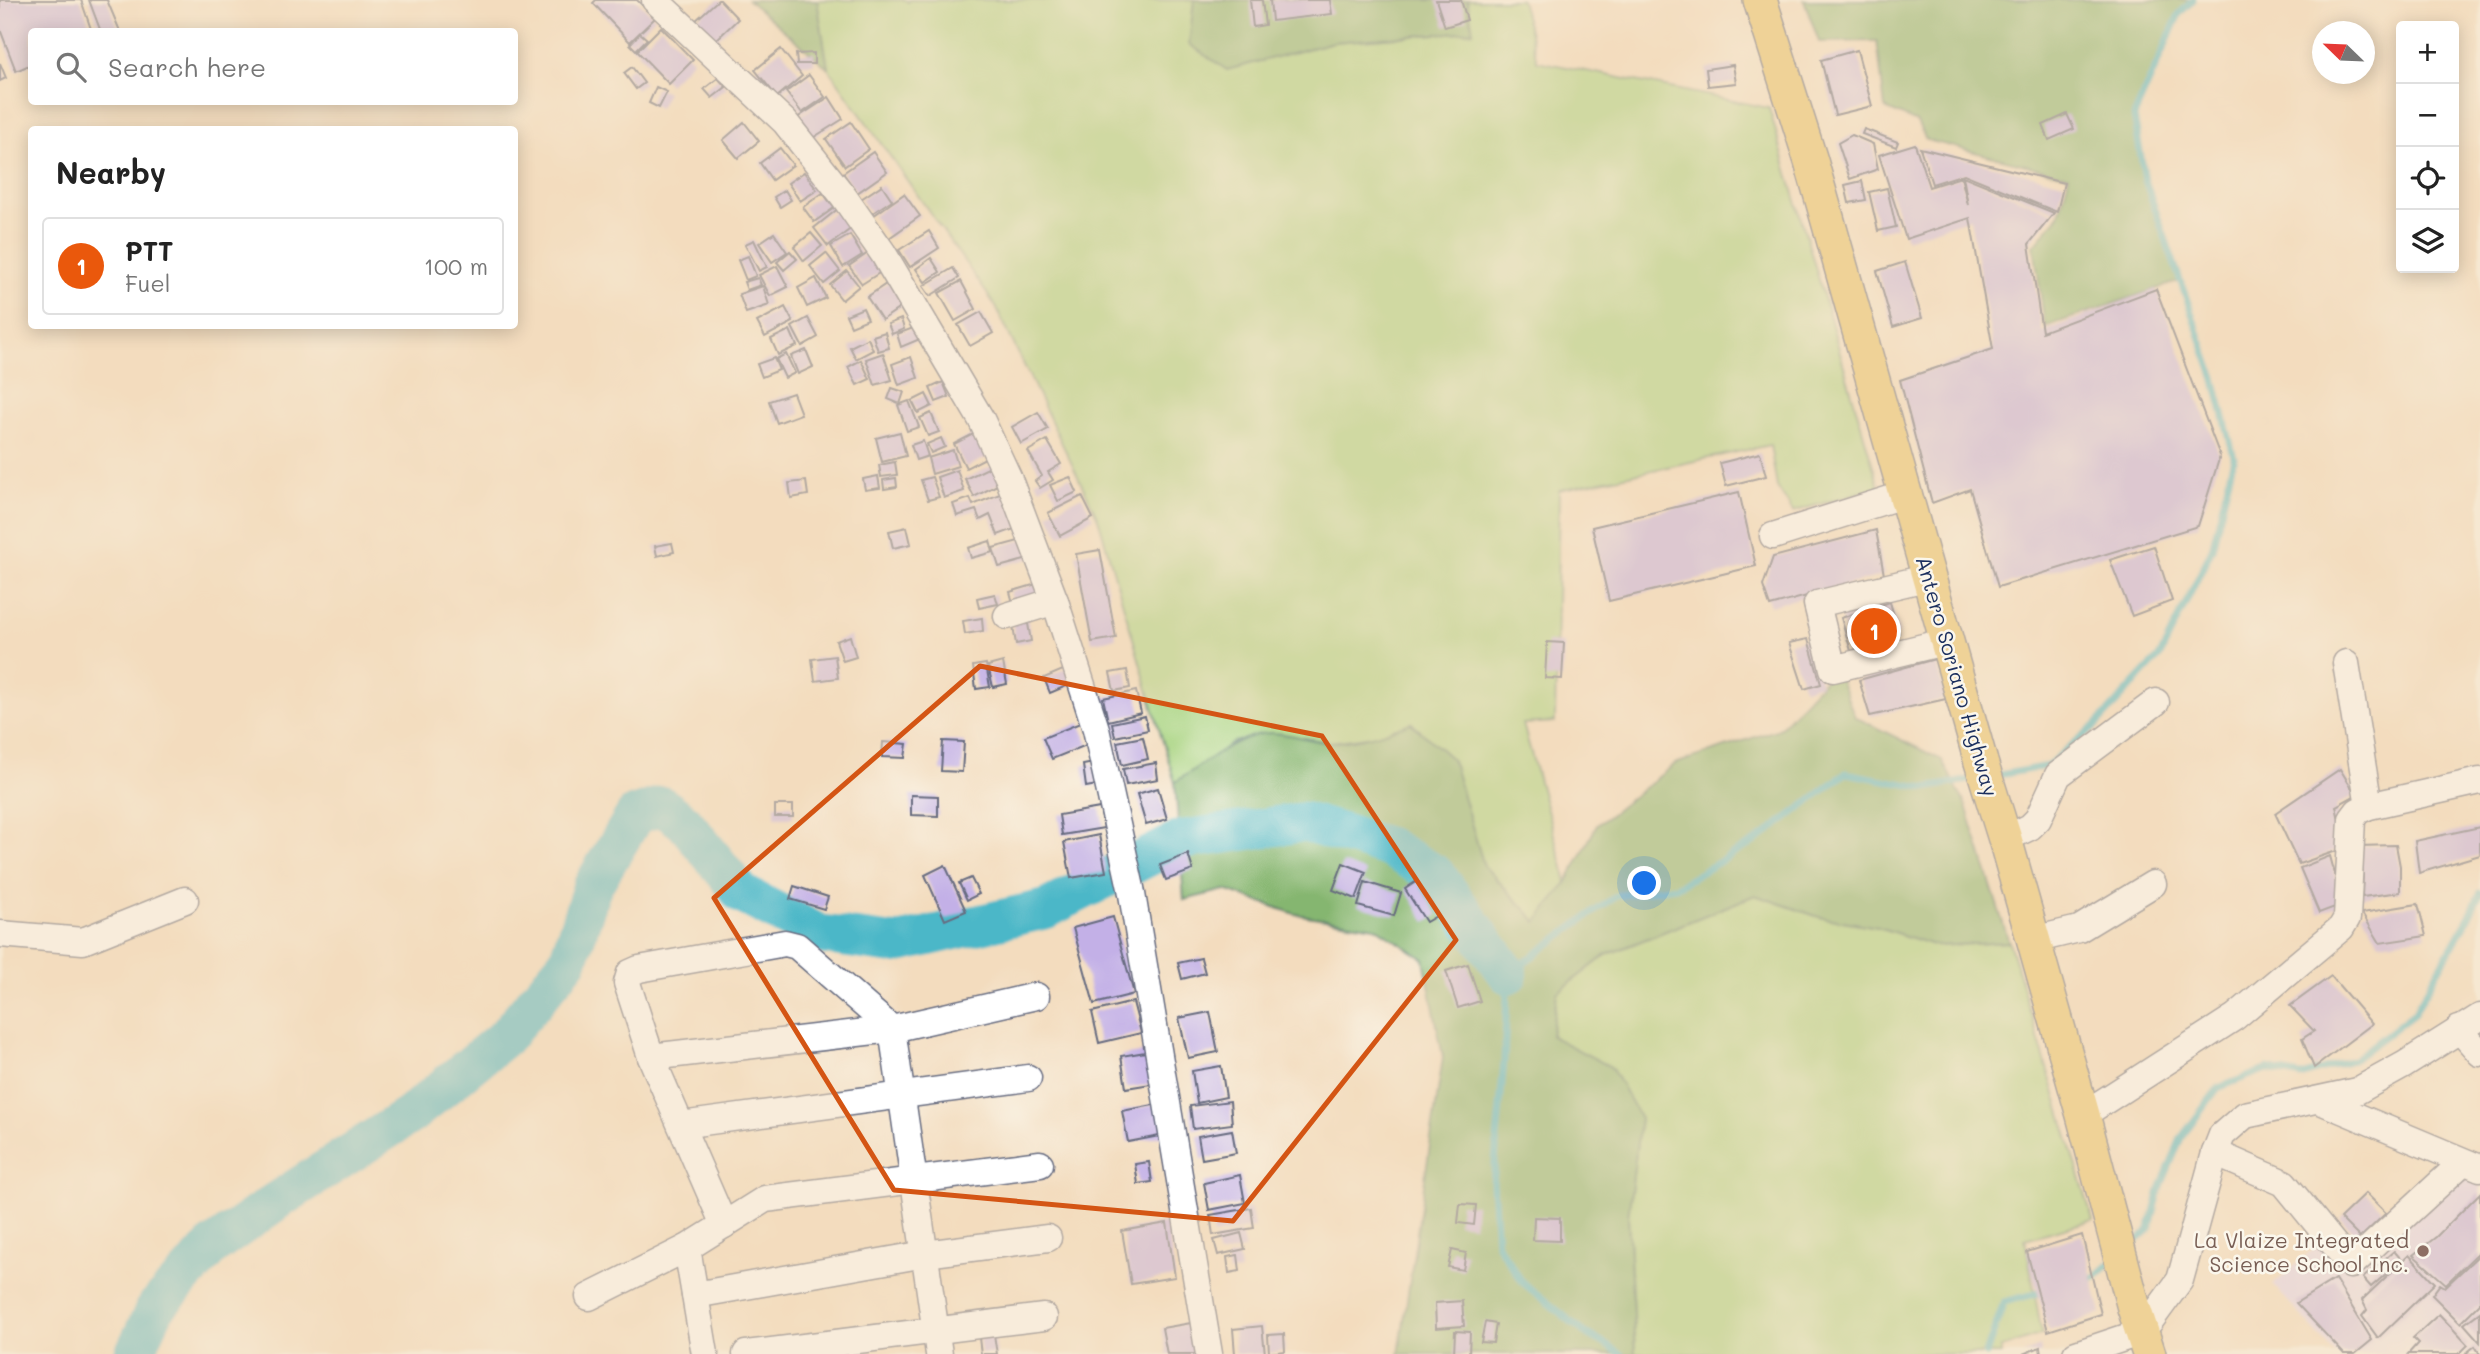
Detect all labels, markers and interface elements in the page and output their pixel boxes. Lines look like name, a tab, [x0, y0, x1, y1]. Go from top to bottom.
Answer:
north arrow	[2312, 21, 2375, 84]
map controls	[2396, 21, 2459, 273]
button: +	[2396, 21, 2459, 84]
search box	[28, 28, 518, 105]
icon: search	[52, 48, 90, 86]
text: Search here	[108, 50, 266, 84]
button: −	[2396, 84, 2459, 147]
button: locate	[2396, 147, 2459, 210]
text: Nearby	[56, 152, 166, 192]
button: layers	[2396, 210, 2459, 273]
text: PTT	[125, 234, 174, 268]
text: 1	[76, 251, 86, 281]
text: 100 m	[424, 251, 488, 281]
text: Fuel	[125, 268, 170, 298]
street label: Antero Soriano Highway	[1911, 553, 2005, 799]
pin: 1	[1851, 605, 1897, 657]
your location	[1627, 866, 1661, 900]
place label: La Vlaize Integrated Science School Inc.	[2194, 1226, 2409, 1277]
marker: La Vlaize Integrated Science School Inc.	[2415, 1243, 2431, 1259]

